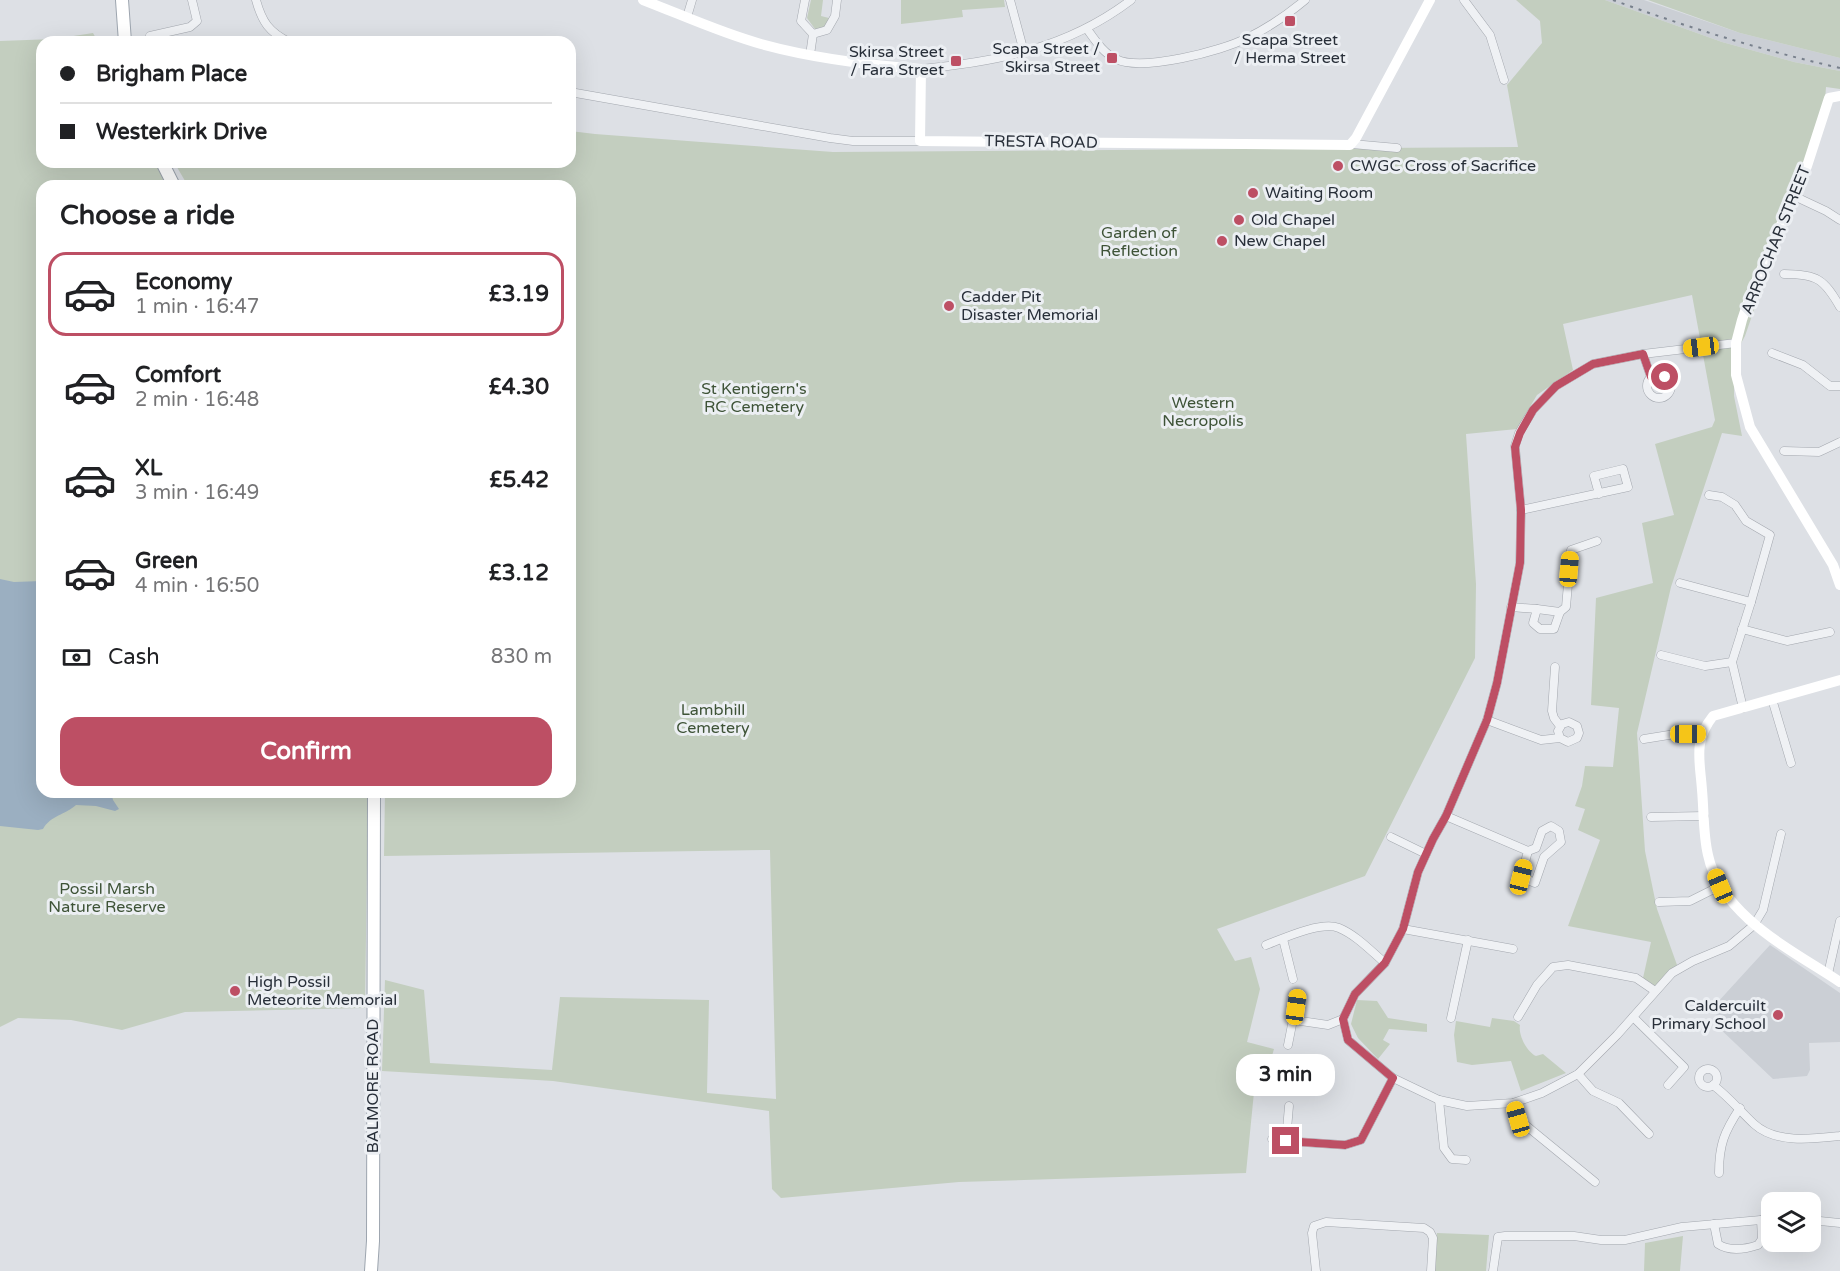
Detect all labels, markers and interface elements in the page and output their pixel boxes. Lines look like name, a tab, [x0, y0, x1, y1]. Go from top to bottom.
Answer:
marker: Scapa Street / Herma Street	[1283, 14, 1297, 28]
place label: Scapa Street / Herma Street	[1234, 30, 1346, 68]
place label: Scapa Street / Skirsa Street	[992, 39, 1100, 77]
place label: Skirsa Street / Fara Street	[849, 42, 944, 80]
marker: Scapa Street / Skirsa Street	[1105, 51, 1119, 65]
marker: Skirsa Street / Fara Street	[949, 54, 963, 68]
text: Brigham Place	[96, 61, 247, 87]
text: Westerkirk Drive	[96, 119, 267, 145]
street label: TRESTA ROAD	[984, 131, 1098, 153]
place label: CWGC Cross of Sacrifice	[1350, 156, 1536, 176]
marker: CWGC Cross of Sacrifice	[1331, 159, 1345, 173]
street label: ARROCHAR STREET	[1737, 162, 1815, 317]
place label: Waiting Room	[1265, 183, 1373, 203]
marker: Waiting Room	[1246, 186, 1260, 200]
text: Choose a ride	[60, 199, 235, 232]
place label: Old Chapel	[1251, 210, 1335, 230]
marker: Old Chapel	[1232, 213, 1246, 227]
park label: Garden of Reflection	[1100, 223, 1178, 261]
place label: New Chapel	[1234, 231, 1325, 251]
marker: New Chapel	[1215, 234, 1229, 248]
icon: car	[63, 267, 117, 321]
text: Economy	[135, 269, 232, 295]
text: £3.19	[489, 281, 549, 307]
place label: Cadder Pit Disaster Memorial	[961, 287, 1098, 325]
text: 1 min · 16:47	[135, 295, 259, 319]
marker: Cadder Pit Disaster Memorial	[942, 299, 956, 313]
car	[1682, 336, 1720, 358]
icon: car	[63, 360, 117, 414]
text: Comfort	[135, 362, 221, 388]
route start	[1651, 363, 1678, 390]
text: £4.30	[489, 374, 549, 400]
park label: St Kentigern's RC Cemetery	[701, 379, 807, 417]
text: 2 min · 16:48	[135, 388, 259, 412]
park label: Western Necropolis	[1162, 393, 1244, 431]
icon: car	[63, 453, 117, 507]
text: XL	[135, 455, 162, 481]
text: £5.42	[489, 467, 549, 493]
text: 3 min · 16:49	[135, 481, 259, 505]
icon: car	[63, 546, 117, 600]
text: Green	[135, 548, 198, 574]
car	[1558, 550, 1580, 588]
text: £3.12	[489, 560, 549, 586]
text: 4 min · 16:50	[135, 574, 259, 598]
icon: cash	[60, 641, 93, 674]
text: Cash	[108, 644, 160, 670]
text: 830 m	[491, 645, 552, 669]
park label: Lambhill Cemetery	[676, 700, 750, 738]
button: Confirm	[60, 717, 552, 786]
car	[1670, 725, 1706, 743]
car	[1508, 857, 1534, 897]
car	[1705, 866, 1735, 906]
park label: Possil Marsh Nature Reserve	[48, 879, 166, 917]
place label: High Possil Meteorite Memorial	[247, 972, 397, 1010]
marker: High Possil Meteorite Memorial	[228, 984, 242, 998]
car	[1285, 988, 1307, 1026]
place label: Caldercuilt Primary School	[1651, 996, 1766, 1034]
marker: Caldercuilt Primary School	[1771, 1008, 1785, 1022]
street label: BALMORE ROAD	[363, 1019, 383, 1153]
callout: 3 min	[1236, 1054, 1336, 1096]
text: 3 min	[1259, 1063, 1312, 1087]
car	[1504, 1099, 1532, 1139]
route end	[1272, 1127, 1299, 1154]
map controls	[1761, 1192, 1821, 1252]
button: layers	[1761, 1192, 1821, 1252]

